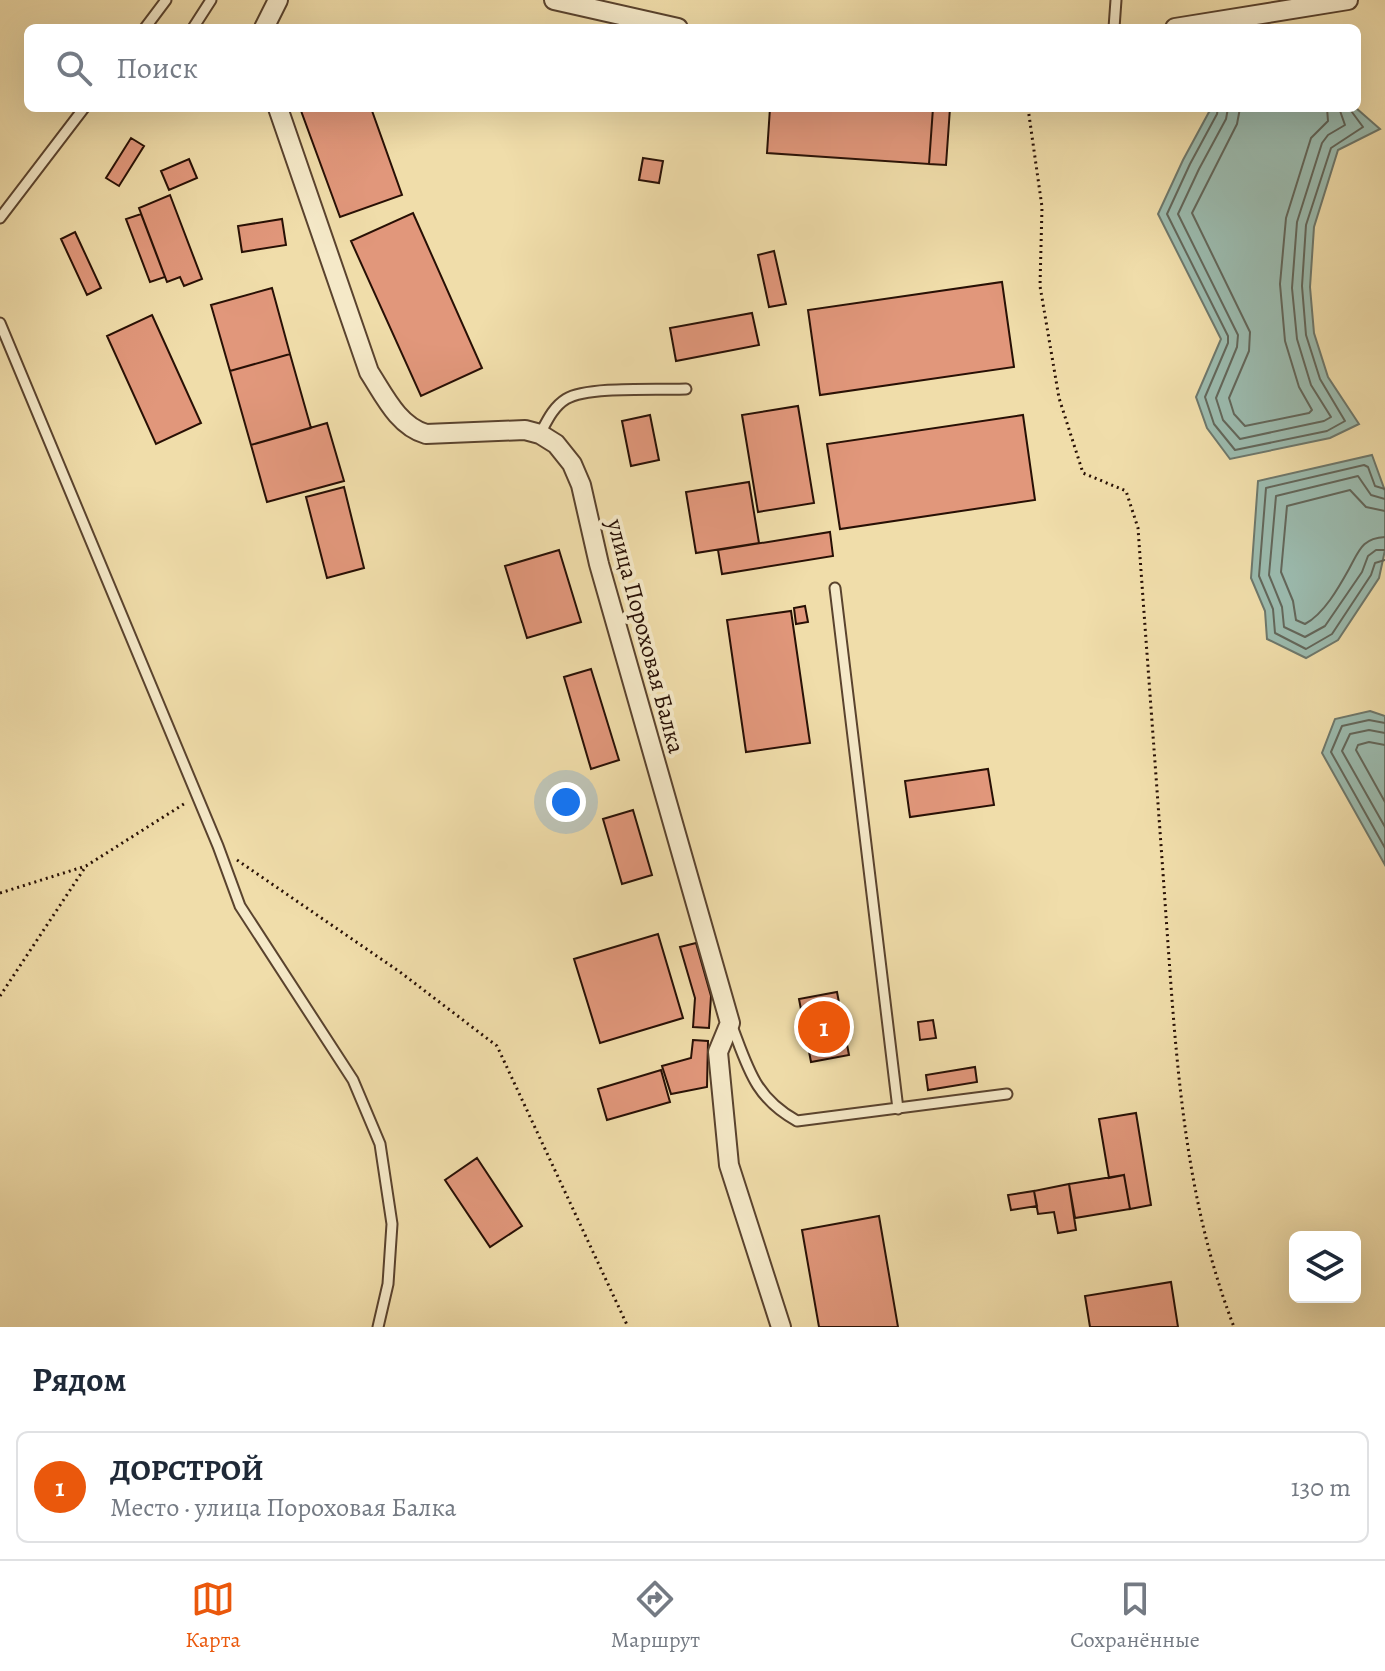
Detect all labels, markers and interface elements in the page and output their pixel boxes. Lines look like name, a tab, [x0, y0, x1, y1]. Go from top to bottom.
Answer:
search box	[24, 24, 1361, 112]
icon: search	[52, 46, 96, 90]
text: Поиск	[116, 48, 198, 88]
street label: улица Пороховая Балка	[599, 514, 693, 757]
your location	[546, 782, 586, 822]
pin: 1	[798, 997, 850, 1057]
map controls	[1289, 1231, 1361, 1303]
button: layers	[1289, 1231, 1361, 1303]
text: Рядом	[32, 1356, 126, 1403]
text: ДОРСТРОЙ	[110, 1450, 264, 1490]
text: 1	[55, 1470, 65, 1505]
text: 130 m	[1291, 1470, 1351, 1505]
text: Место · улица Пороховая Балка	[110, 1490, 457, 1525]
tab: Карта	[185, 1577, 241, 1655]
tab: Маршрут	[611, 1577, 700, 1655]
tab: Сохранённые	[1070, 1577, 1200, 1655]

